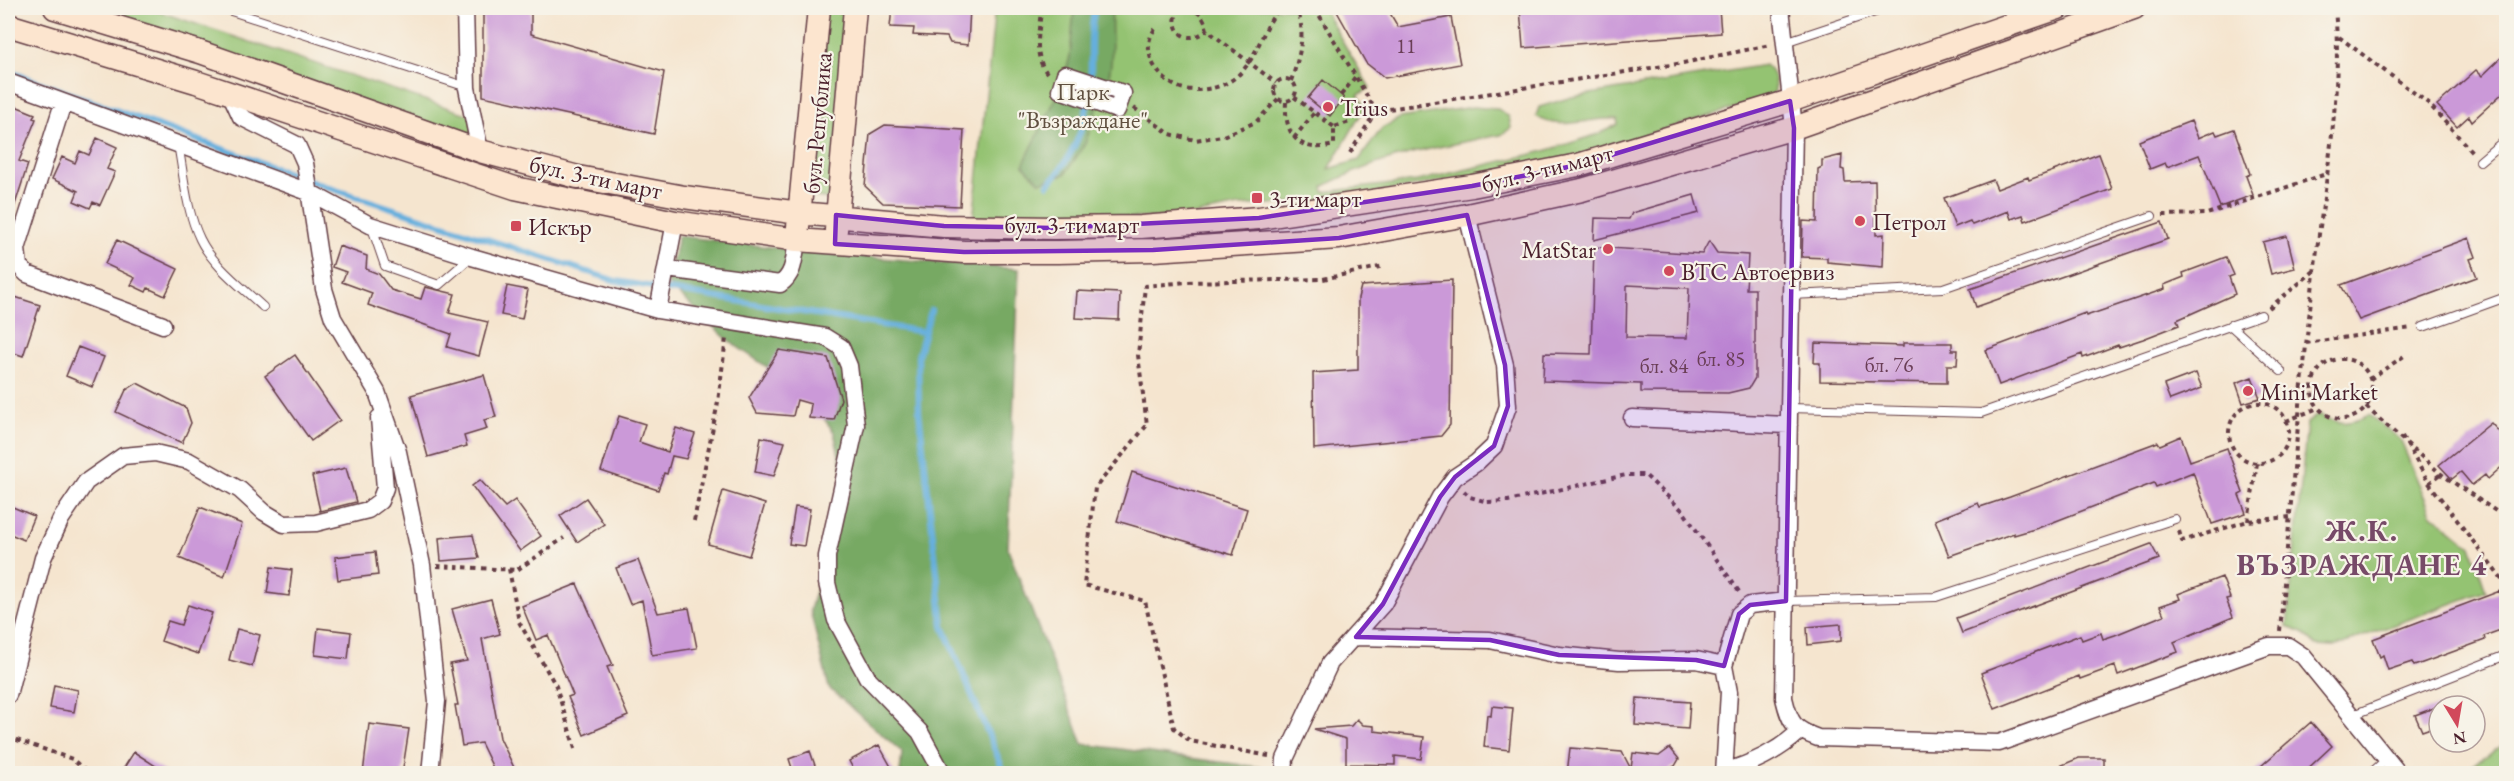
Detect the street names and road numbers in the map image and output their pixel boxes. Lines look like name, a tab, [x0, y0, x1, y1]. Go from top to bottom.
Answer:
street label: бул. Република	[795, 50, 839, 195]
street label: бул. 3-ти март	[1478, 137, 1616, 199]
street label: бул. 3-ти март	[527, 148, 665, 206]
street label: бул. 3-ти март	[1005, 209, 1140, 240]

